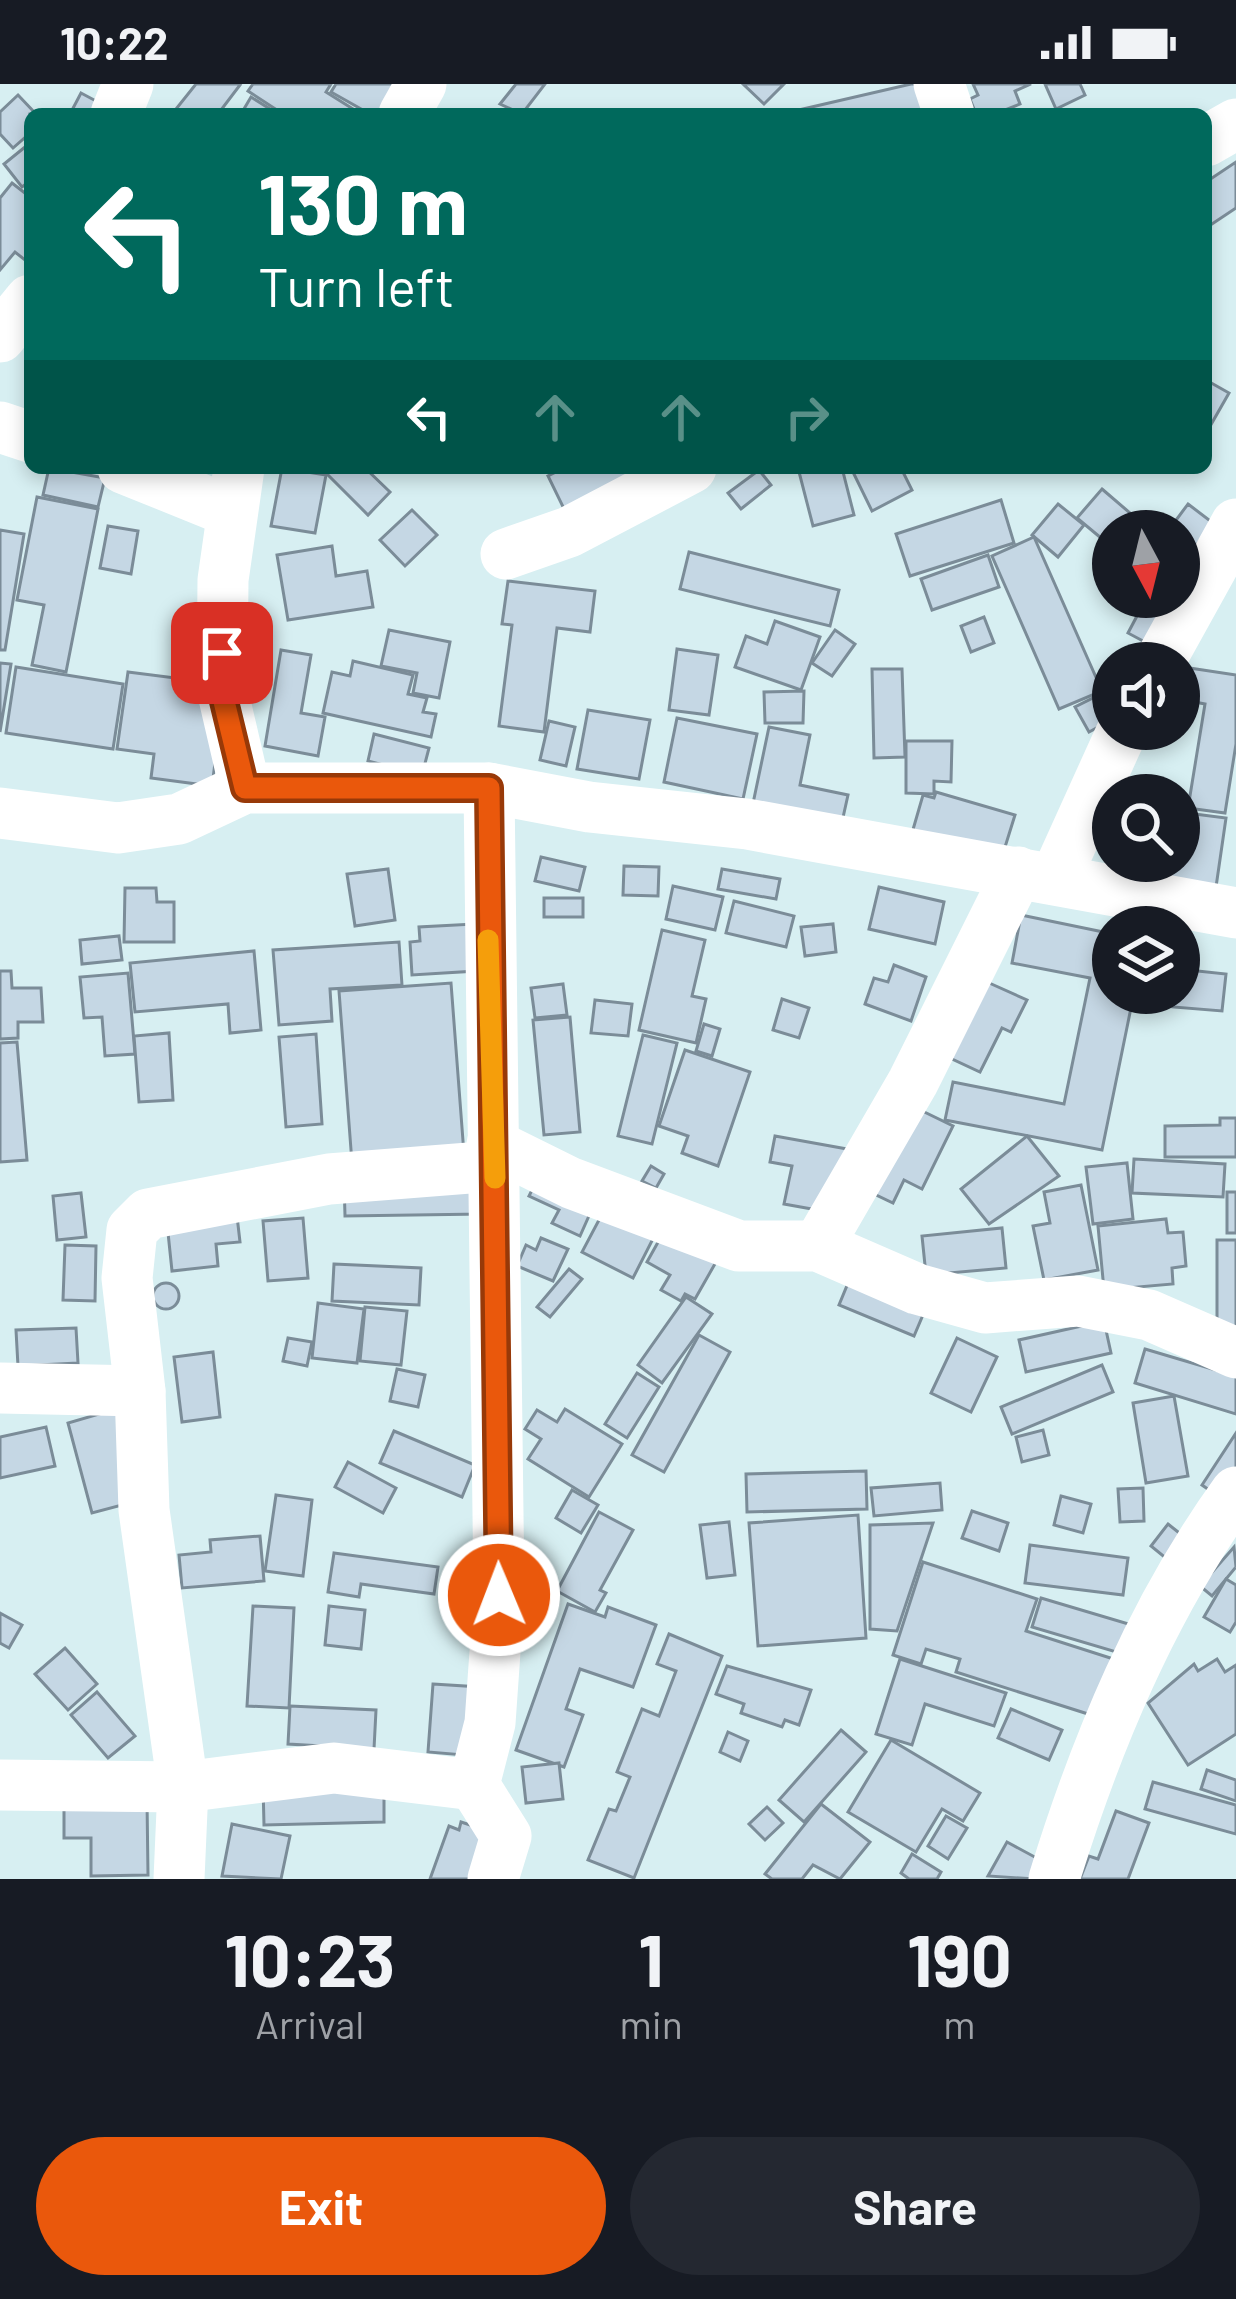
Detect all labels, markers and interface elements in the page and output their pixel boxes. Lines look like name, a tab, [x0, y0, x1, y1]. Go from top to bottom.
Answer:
text: 10:22	[60, 15, 168, 69]
text: 130 m	[258, 151, 468, 252]
icon: left	[60, 156, 216, 312]
text: Turn left	[258, 253, 455, 318]
icon: left	[396, 384, 462, 450]
icon: ahead	[522, 384, 588, 450]
icon: ahead	[648, 384, 714, 450]
icon: right	[774, 384, 840, 450]
north arrow	[1092, 510, 1200, 618]
map controls	[1092, 510, 1200, 1014]
pin	[171, 602, 273, 704]
icon: arrive	[189, 620, 255, 686]
button: sound	[1092, 642, 1200, 750]
button: search	[1092, 774, 1200, 882]
button: layers	[1092, 906, 1200, 1014]
position arrow	[436, 1532, 562, 1658]
text: 10:23	[224, 1915, 395, 2001]
text: 1	[638, 1915, 664, 2001]
text: 190	[907, 1915, 1012, 2001]
text: Arrival	[255, 2000, 364, 2047]
text: min	[619, 2000, 683, 2047]
text: m	[943, 2000, 975, 2047]
button: Exit	[36, 2137, 606, 2275]
button: Share	[630, 2137, 1200, 2275]

